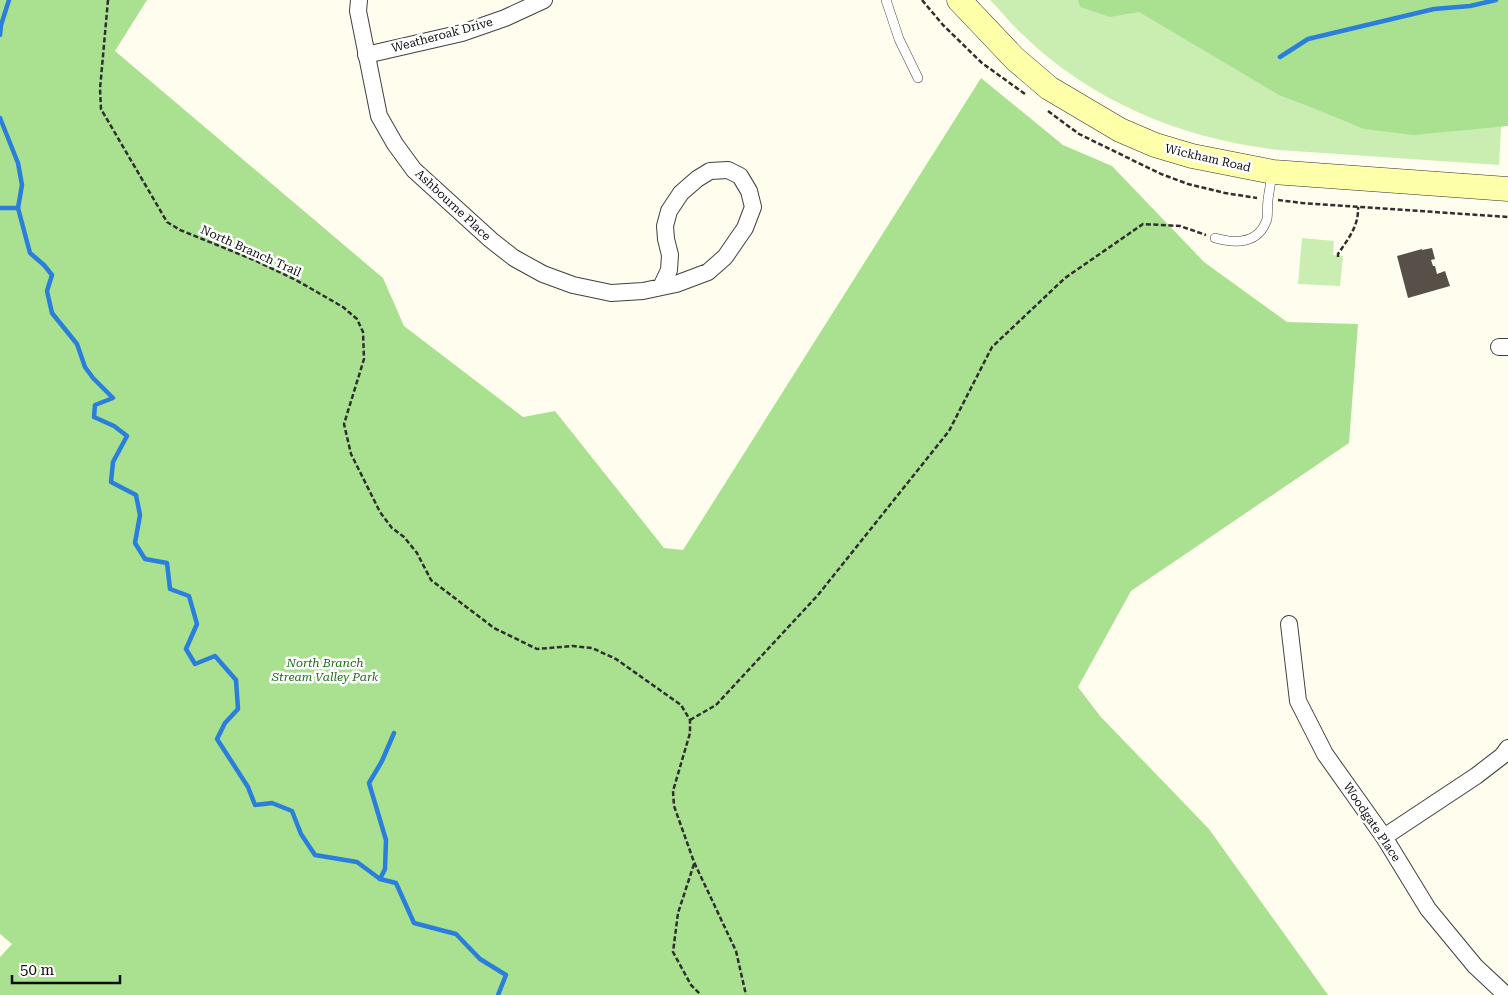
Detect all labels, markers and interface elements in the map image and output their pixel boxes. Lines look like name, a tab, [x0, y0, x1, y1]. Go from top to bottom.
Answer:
street label: Weatheroak Drive	[390, 15, 494, 55]
street label: Wickham Road	[1164, 141, 1253, 175]
street label: Ashbourne Place	[412, 167, 494, 244]
street label: North Branch Trail	[199, 223, 304, 280]
park label: North Branch Stream Valley Park	[271, 656, 379, 684]
street label: Woodgate Place	[1340, 780, 1404, 864]
scale bar	[12, 952, 120, 984]
text: 50 m	[20, 961, 55, 979]

